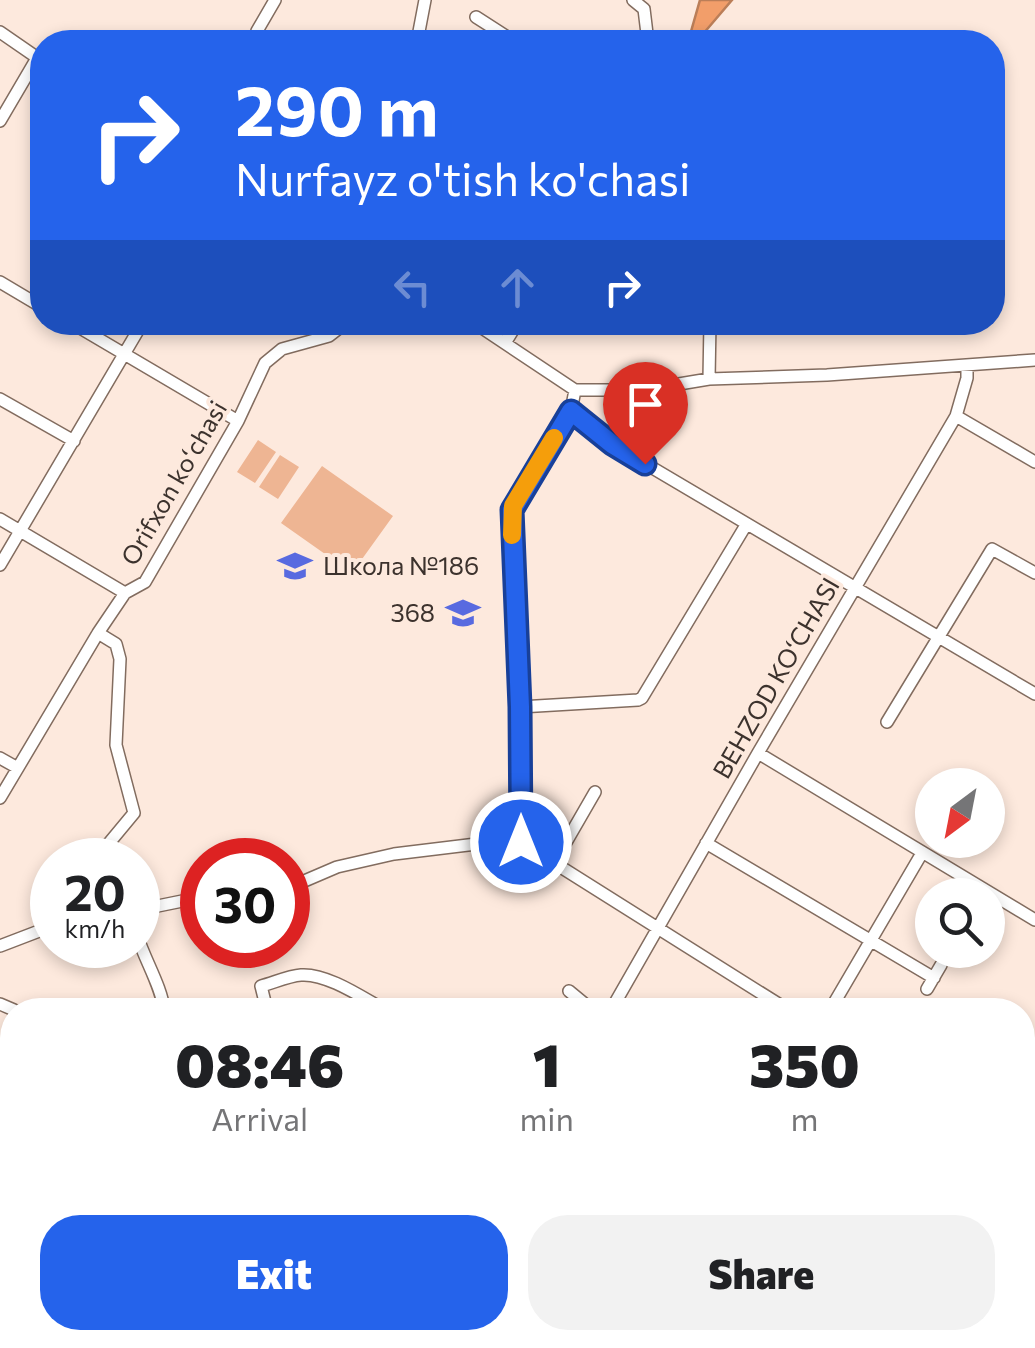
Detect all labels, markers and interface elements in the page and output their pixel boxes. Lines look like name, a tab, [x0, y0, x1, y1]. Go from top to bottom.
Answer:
text: 290 m	[235, 65, 439, 150]
icon: right	[70, 70, 200, 200]
text: Nurfayz o'tish ko'chasi	[235, 150, 691, 205]
icon: left	[385, 260, 440, 315]
icon: ahead	[490, 260, 545, 315]
icon: right	[595, 260, 650, 315]
pin	[603, 362, 688, 465]
icon: arrive	[618, 377, 673, 432]
street label: Orifxon koʻchasi	[114, 395, 232, 570]
school or university icon: Школа №186	[276, 547, 314, 585]
place label: Школа №186	[323, 550, 479, 580]
street label: BEHZOD KO‘CHASI	[705, 572, 845, 783]
school or university icon: 368	[444, 594, 482, 632]
place label: 368	[390, 597, 435, 627]
north arrow	[915, 768, 1005, 858]
map controls	[915, 768, 1005, 968]
position arrow	[469, 790, 573, 894]
speed limit sign: 30	[180, 838, 310, 968]
text: 20	[64, 860, 126, 921]
button: search	[915, 878, 1005, 968]
text: km/h	[65, 913, 125, 943]
text: 08:46	[175, 1026, 344, 1099]
text: 1	[533, 1026, 561, 1099]
text: 350	[749, 1026, 860, 1099]
text: Arrival	[211, 1098, 308, 1138]
text: min	[519, 1098, 574, 1138]
text: m	[790, 1098, 818, 1138]
button: Exit	[40, 1215, 508, 1330]
button: Share	[528, 1215, 995, 1330]

